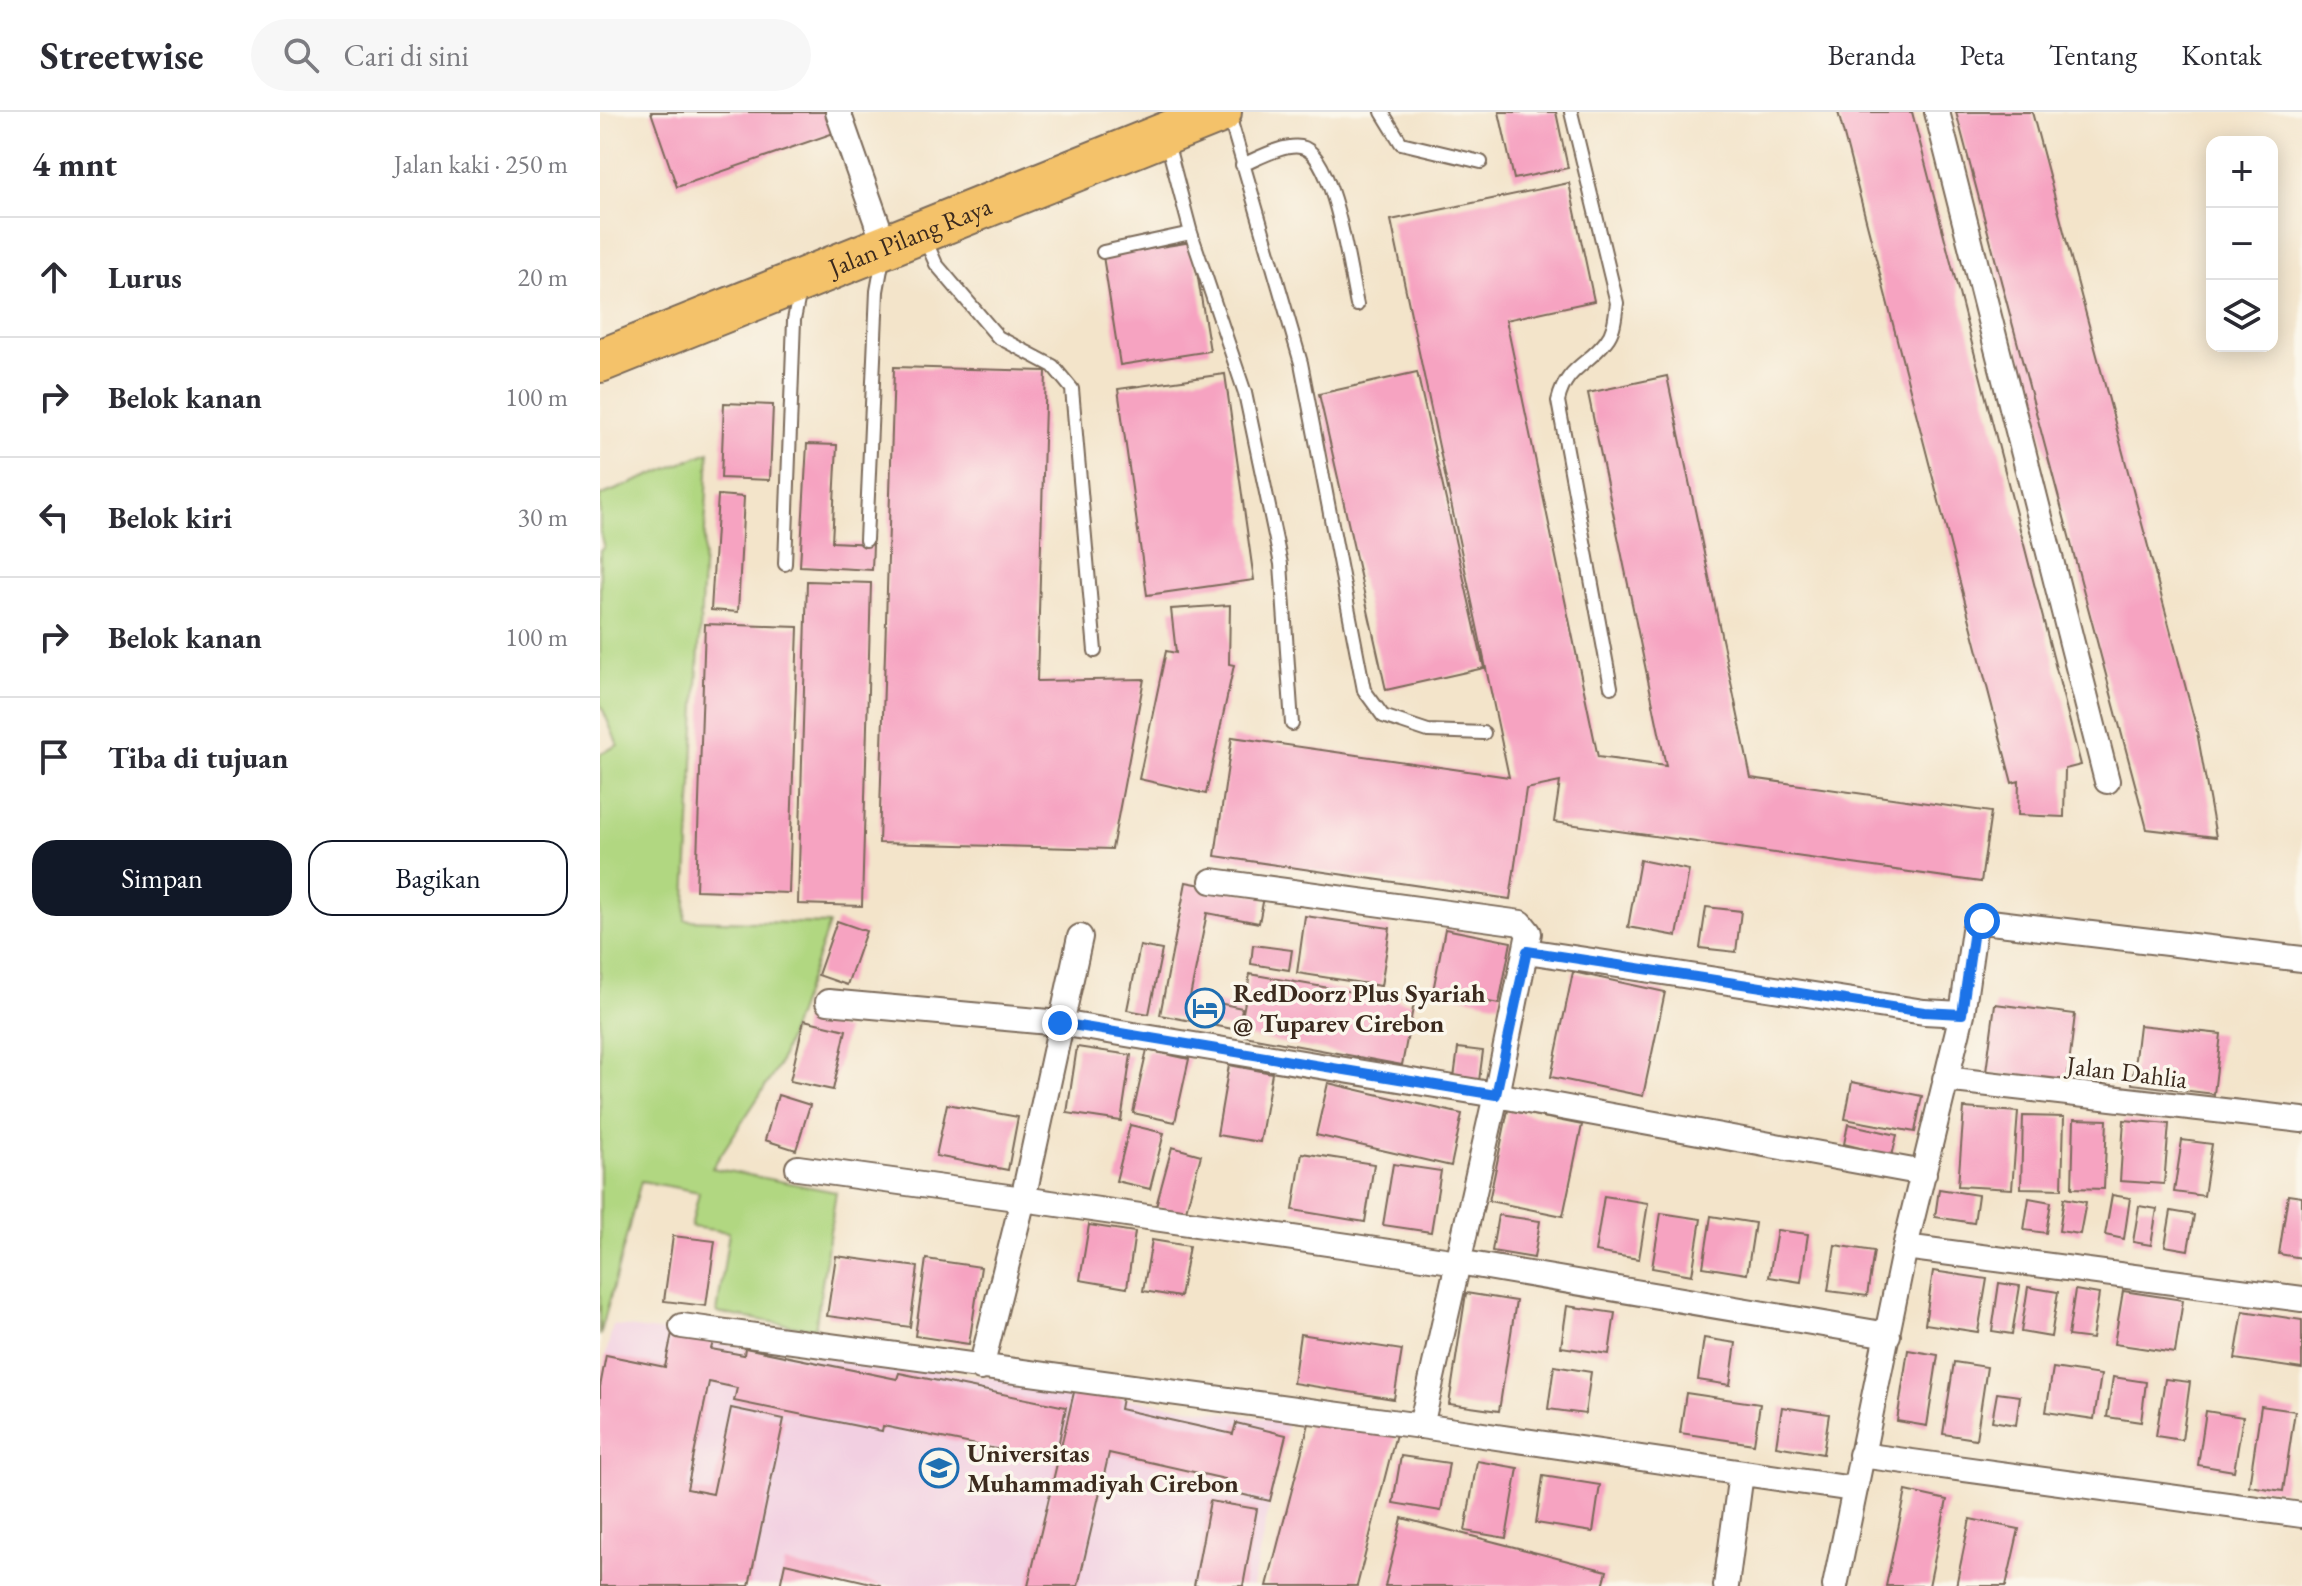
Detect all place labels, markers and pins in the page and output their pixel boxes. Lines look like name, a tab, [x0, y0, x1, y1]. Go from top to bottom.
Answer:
place label: RedDoorz Plus Syariah @ Tuparev Cirebon	[1233, 976, 1486, 1040]
hotel icon: RedDoorz Plus Syariah @ Tuparev Cirebon	[1184, 987, 1226, 1029]
place label: Universitas Muhammadiyah Cirebon	[967, 1436, 1239, 1500]
school or university icon: Universitas Muhammadiyah Cirebon	[918, 1447, 960, 1489]

